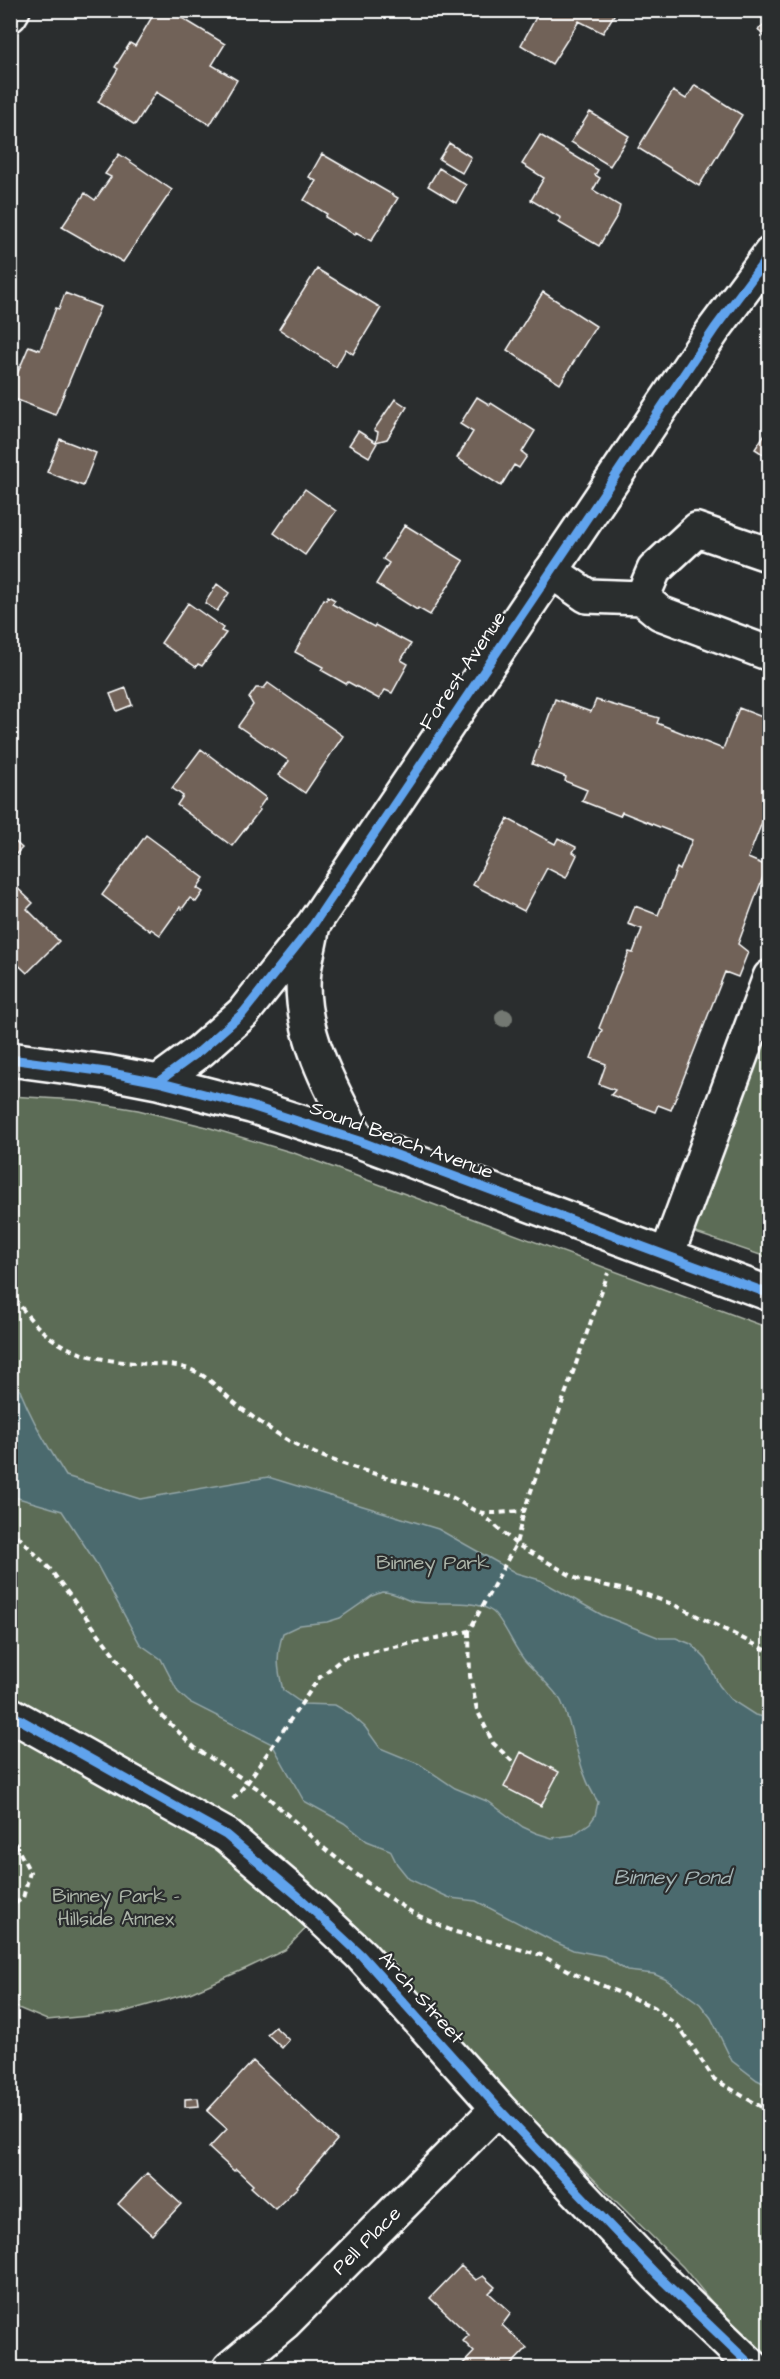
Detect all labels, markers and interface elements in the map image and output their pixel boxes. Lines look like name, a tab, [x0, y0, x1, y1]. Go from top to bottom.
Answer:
street label: Forest Avenue	[413, 605, 513, 736]
street label: Sound Beach Avenue	[306, 1094, 497, 1186]
park label: Binney Park	[376, 1549, 490, 1578]
water label: Binney Pond	[614, 1863, 735, 1893]
park label: Binney Park - Hillside Annex	[52, 1882, 180, 1933]
street label: Arch Street	[372, 1945, 471, 2050]
street label: Pell Place	[326, 2200, 408, 2282]

